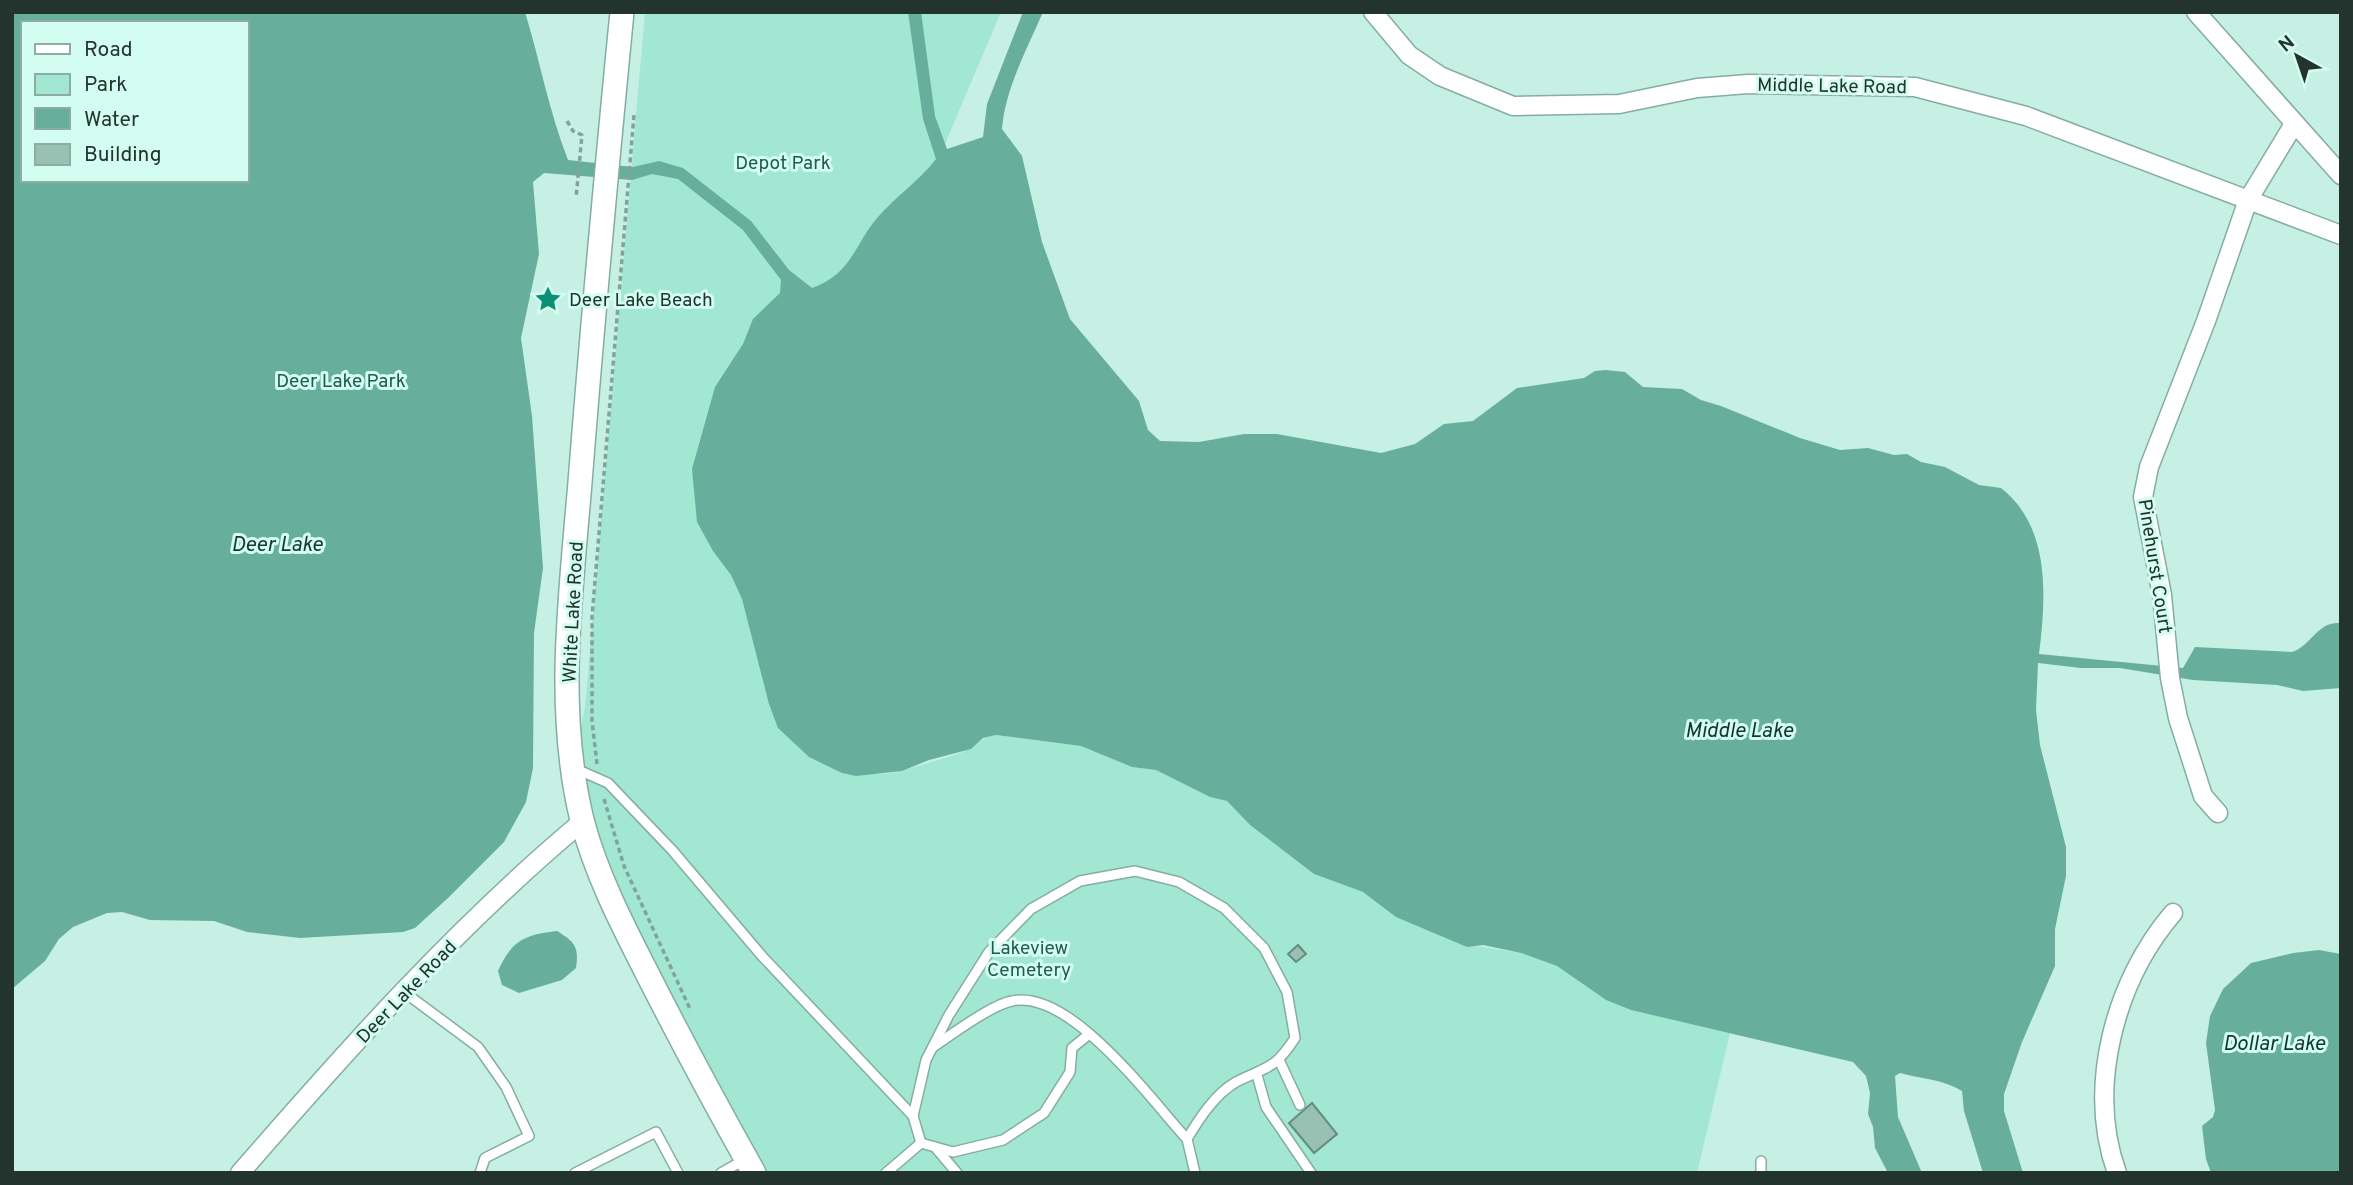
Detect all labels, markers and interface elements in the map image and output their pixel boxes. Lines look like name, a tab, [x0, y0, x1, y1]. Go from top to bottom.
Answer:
legend	[21, 21, 248, 182]
north arrow	[2262, 21, 2332, 91]
text: N	[2274, 31, 2300, 58]
text: Road	[84, 37, 133, 64]
text: Park	[84, 72, 127, 99]
street label: Middle Lake Road	[1757, 74, 1907, 100]
text: Water	[84, 107, 139, 134]
text: Building	[84, 142, 162, 169]
park label: Depot Park	[735, 152, 831, 176]
place icon: Deer Lake Beach	[533, 284, 563, 314]
place label: Deer Lake Beach	[569, 289, 713, 313]
park label: Deer Lake Park	[276, 370, 406, 394]
street label: Pinehurst Court	[2132, 497, 2176, 635]
water label: Deer Lake	[231, 532, 324, 559]
street label: White Lake Road	[558, 541, 590, 684]
water label: Middle Lake	[1685, 718, 1794, 745]
street label: Deer Lake Road	[352, 936, 463, 1049]
park label: Lakeview Cemetery	[987, 937, 1071, 983]
water label: Dollar Lake	[2223, 1031, 2326, 1058]

